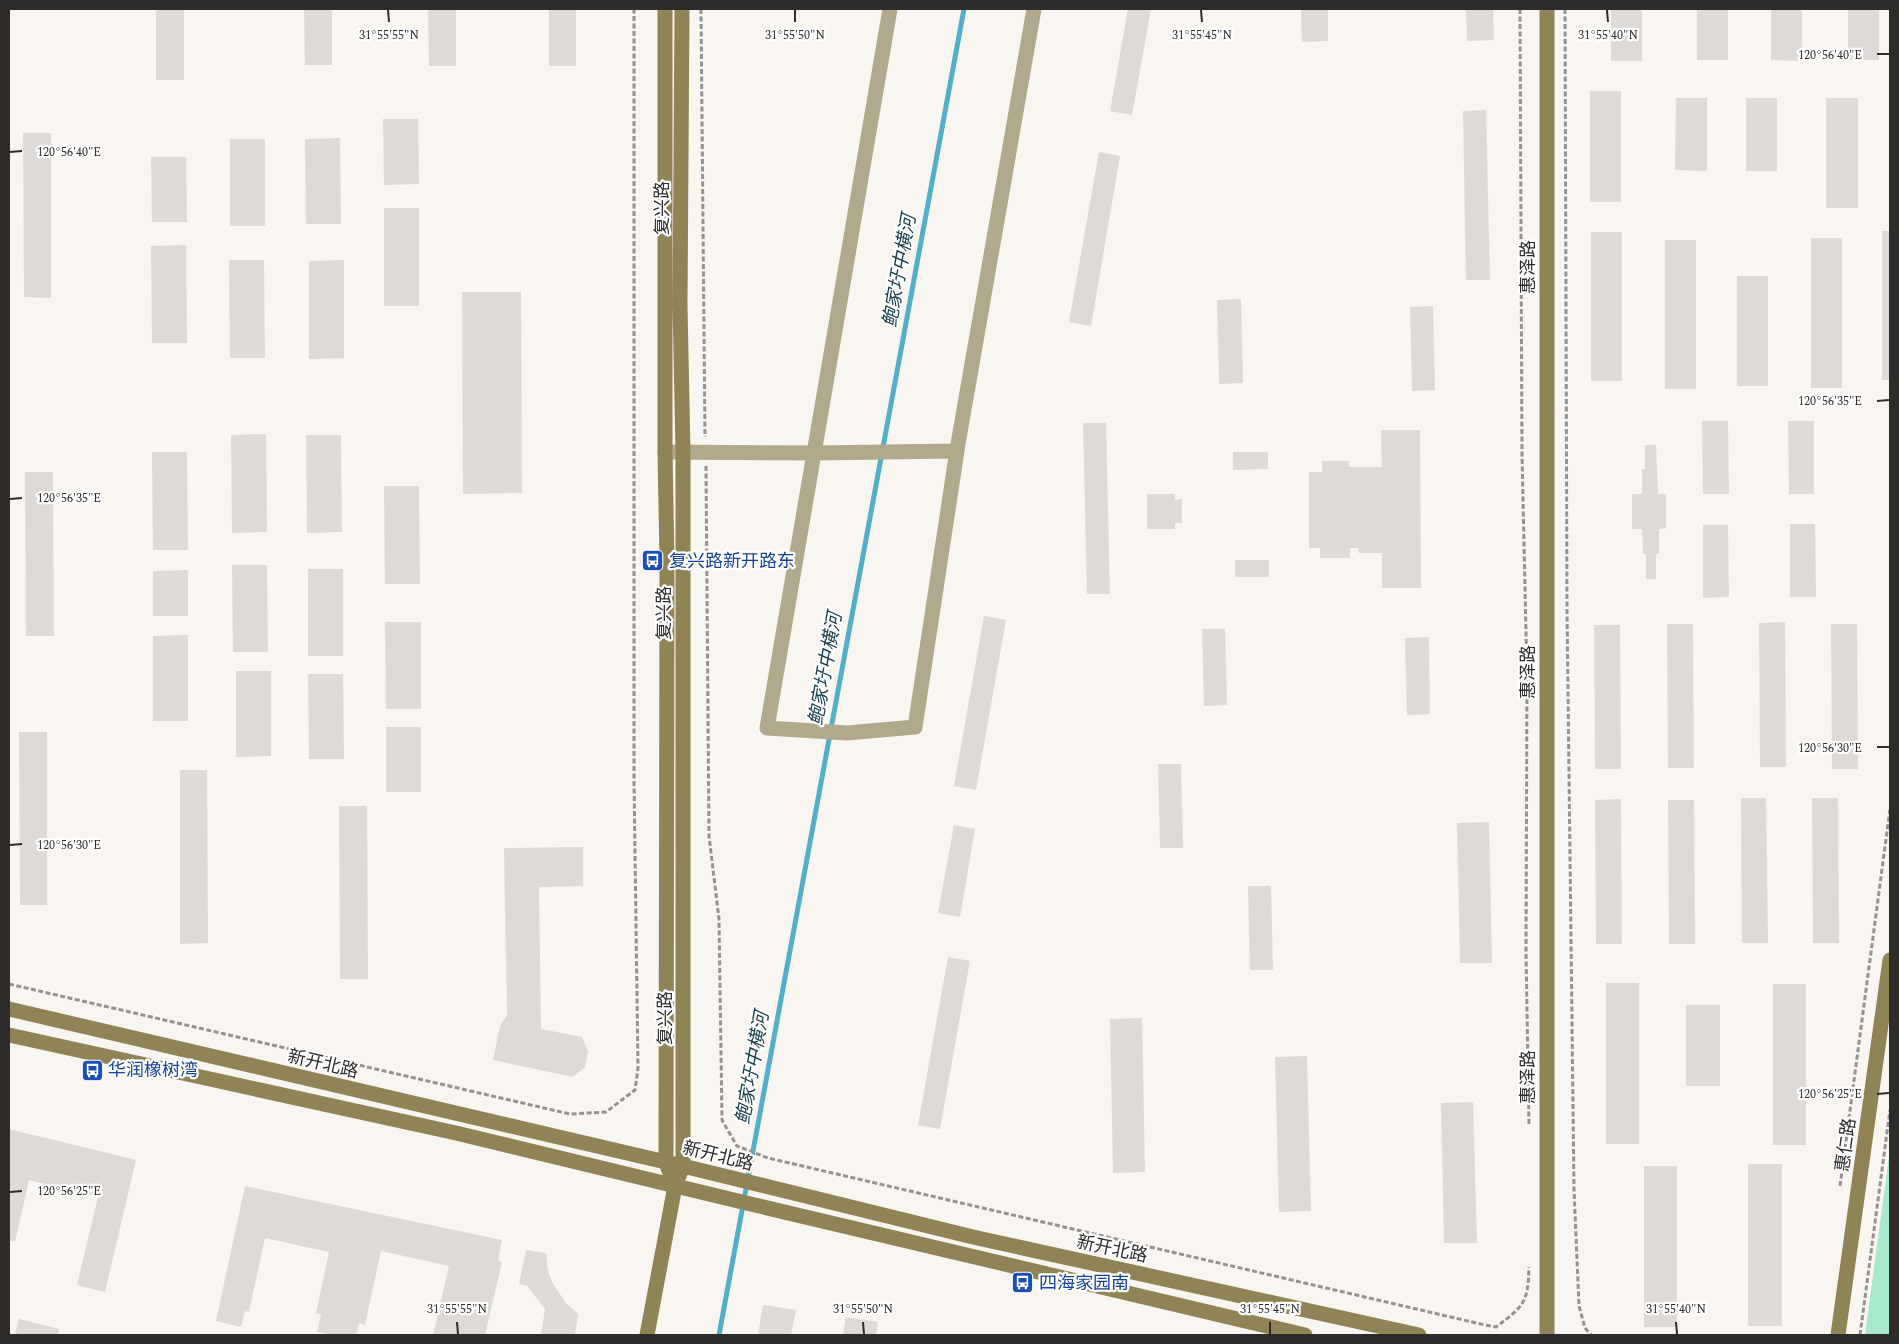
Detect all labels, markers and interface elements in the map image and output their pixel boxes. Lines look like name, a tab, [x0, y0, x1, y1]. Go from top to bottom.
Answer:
text: 31°55'55"N	[359, 26, 419, 45]
text: 31°55'50"N	[765, 26, 825, 45]
text: 31°55'45"N	[1172, 26, 1232, 45]
text: 31°55'40"N	[1578, 26, 1638, 45]
text: 120°56'40"E	[1798, 46, 1862, 65]
text: 120°56'40"E	[37, 143, 101, 162]
street label: 复兴路	[649, 181, 676, 235]
water label: 鲍家圩中横河	[876, 208, 925, 330]
street label: 惠泽路	[1515, 240, 1542, 294]
text: 120°56'35"E	[1798, 392, 1862, 411]
text: 120°56'35"E	[37, 489, 101, 508]
place label: 复兴路新开路东	[669, 548, 795, 575]
bus stop icon: 复兴路新开路东	[641, 549, 665, 573]
street label: 复兴路	[651, 586, 678, 640]
water label: 鲍家圩中横河	[802, 606, 851, 728]
street label: 惠泽路	[1515, 645, 1542, 699]
text: 120°56'30"E	[1798, 739, 1862, 758]
text: 120°56'30"E	[37, 836, 101, 855]
street label: 复兴路	[652, 991, 679, 1045]
water label: 鲍家圩中横河	[729, 1005, 778, 1127]
street label: 新开北路	[285, 1043, 361, 1085]
street label: 惠泽路	[1515, 1050, 1542, 1104]
place label: 华润橡树湾	[108, 1057, 198, 1084]
bus stop icon: 华润橡树湾	[80, 1058, 104, 1082]
text: 120°56'25"E	[1798, 1085, 1862, 1104]
street label: 惠仁路	[1829, 1116, 1863, 1174]
street label: 新开北路	[680, 1134, 756, 1178]
text: 120°56'25"E	[37, 1182, 101, 1201]
street label: 新开北路	[1074, 1228, 1150, 1270]
place label: 四海家园南	[1039, 1270, 1129, 1297]
bus stop icon: 四海家园南	[1011, 1271, 1035, 1295]
text: 31°55'55"N	[427, 1300, 487, 1319]
text: 31°55'50"N	[833, 1300, 893, 1319]
text: 31°55'45"N	[1240, 1300, 1300, 1319]
text: 31°55'40"N	[1646, 1300, 1706, 1319]

